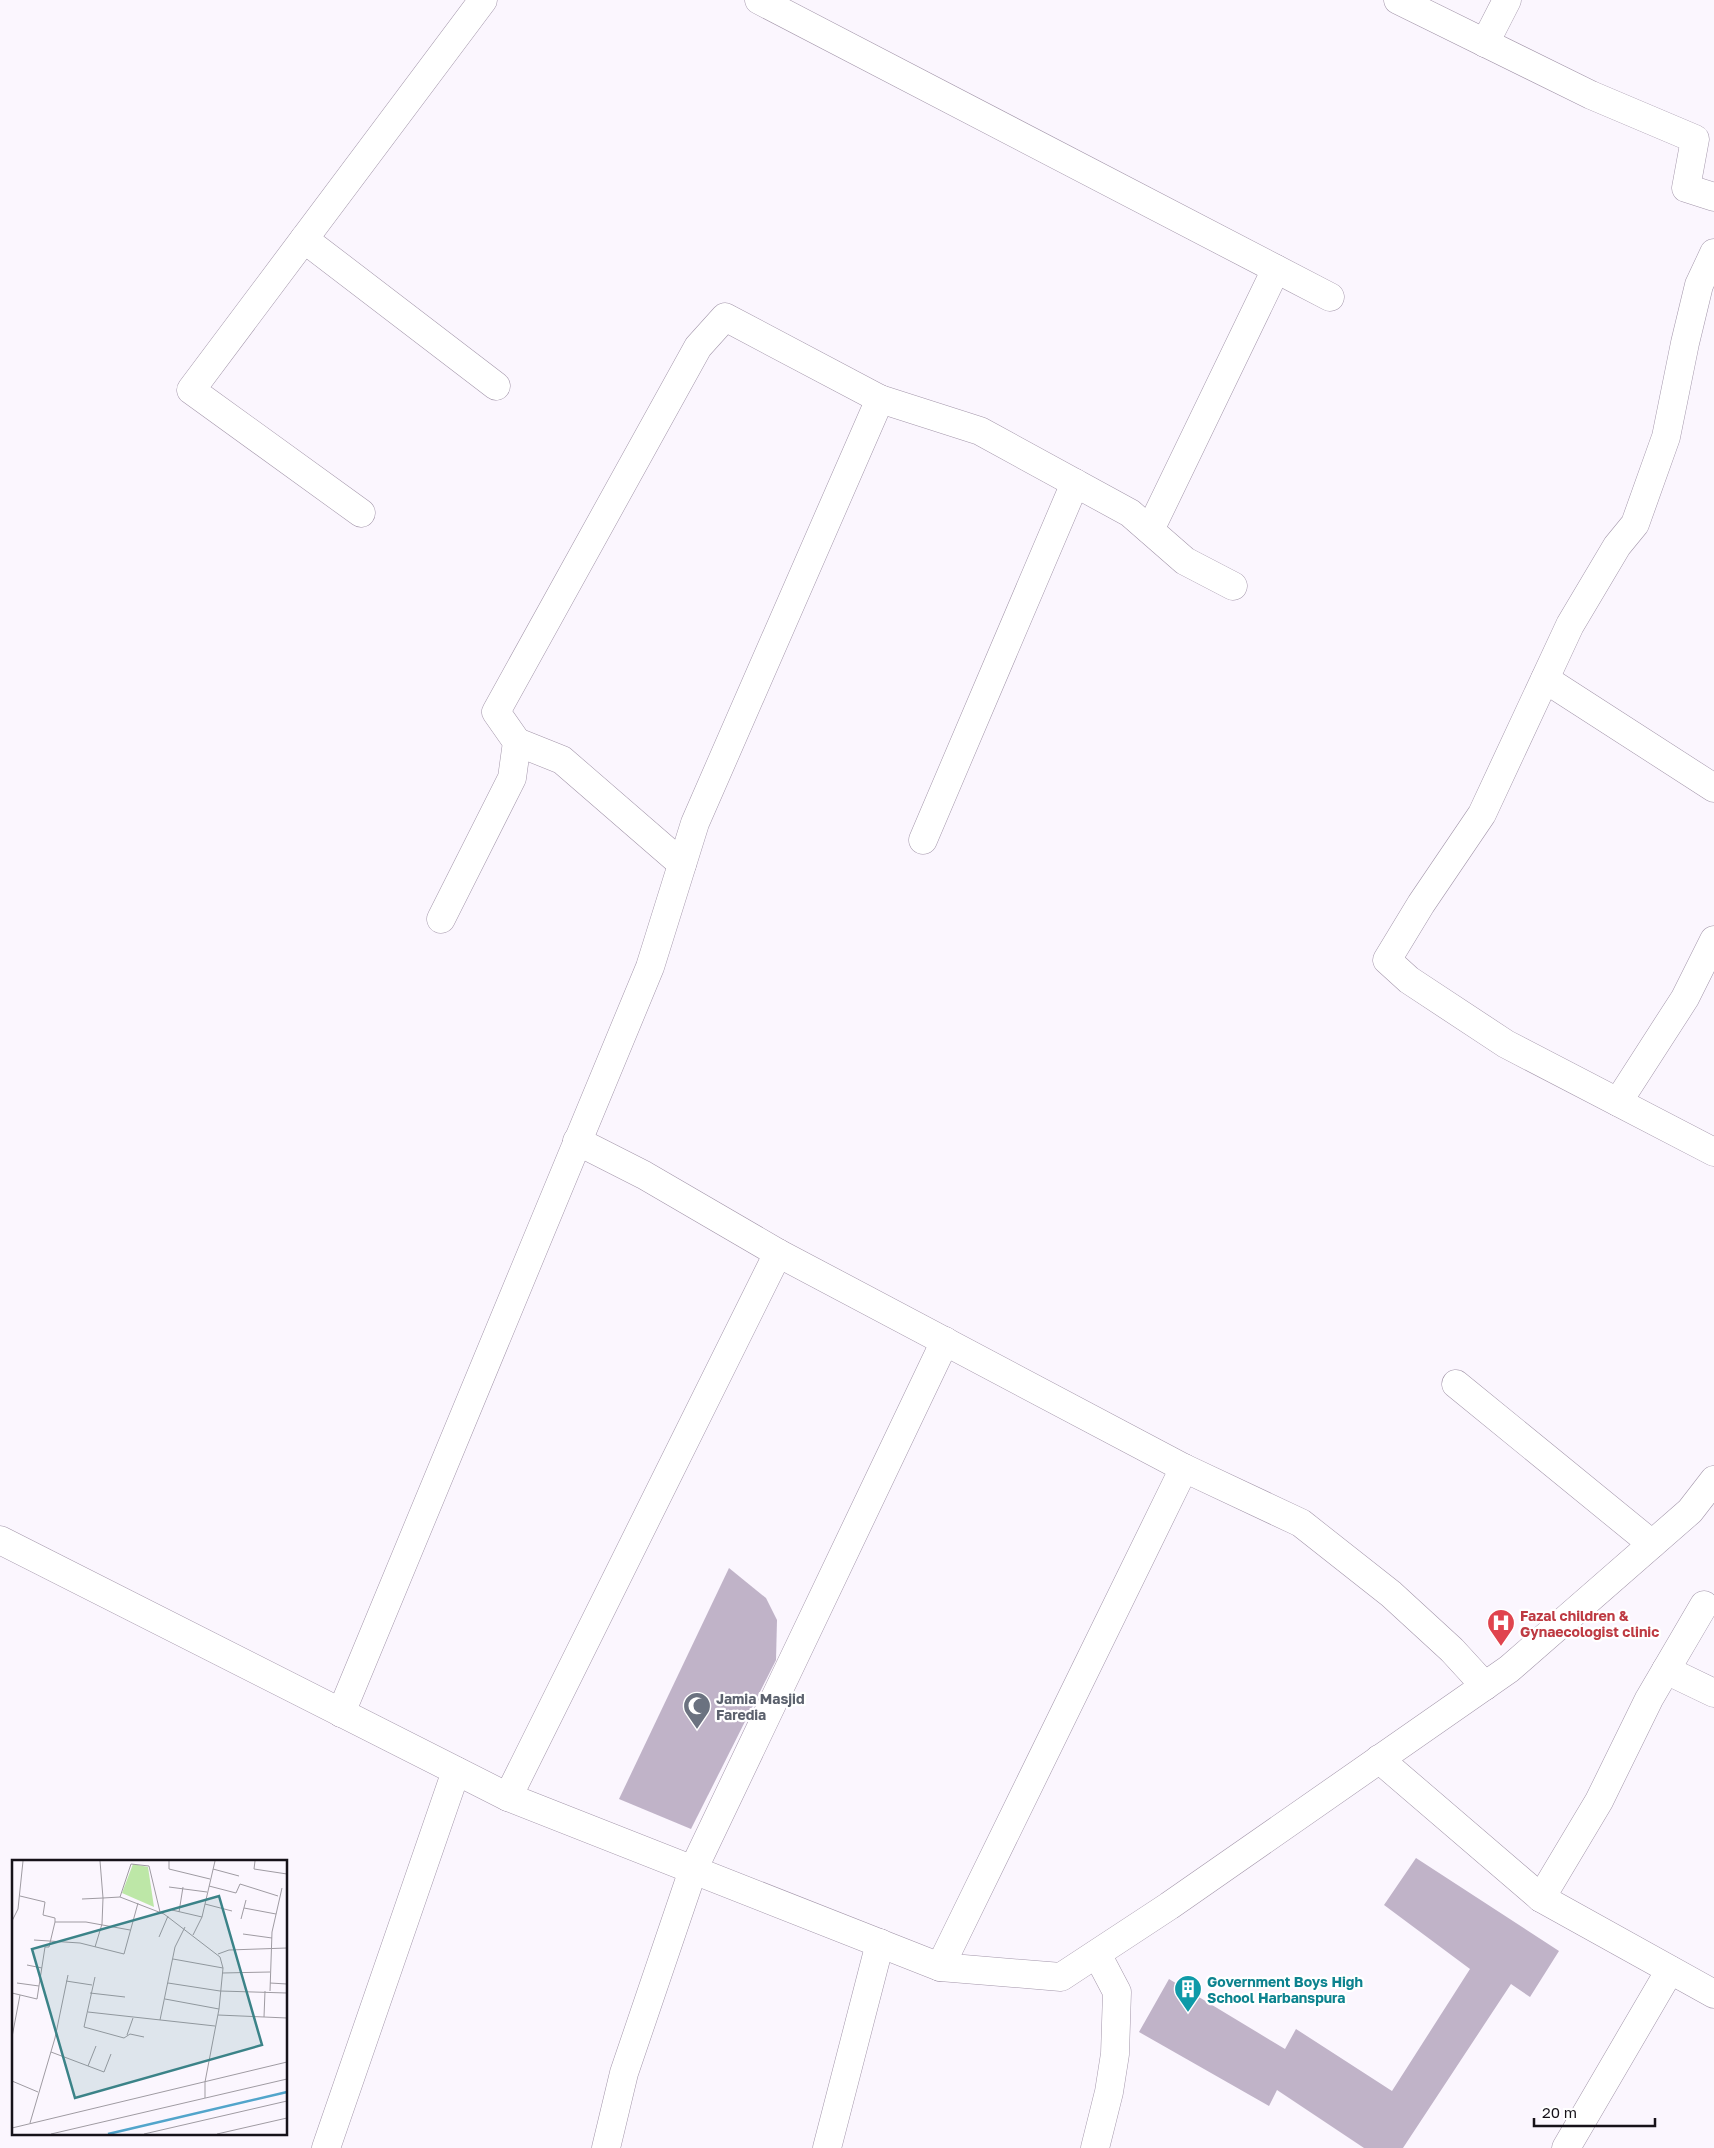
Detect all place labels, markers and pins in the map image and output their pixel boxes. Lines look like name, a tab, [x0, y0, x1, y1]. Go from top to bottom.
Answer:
place label: Fazal children & Gynaecologist clinic	[1520, 1607, 1659, 1640]
hospital icon: Fazal children & Gynaecologist clinic	[1486, 1608, 1516, 1647]
place label: Jamia Masjid Faredia	[716, 1690, 805, 1723]
mosque icon: Jamia Masjid Faredia	[682, 1691, 712, 1730]
place label: Government Boys High School Harbanspura	[1207, 1973, 1363, 2006]
building icon: Government Boys High School Harbanspura	[1173, 1974, 1203, 2013]

